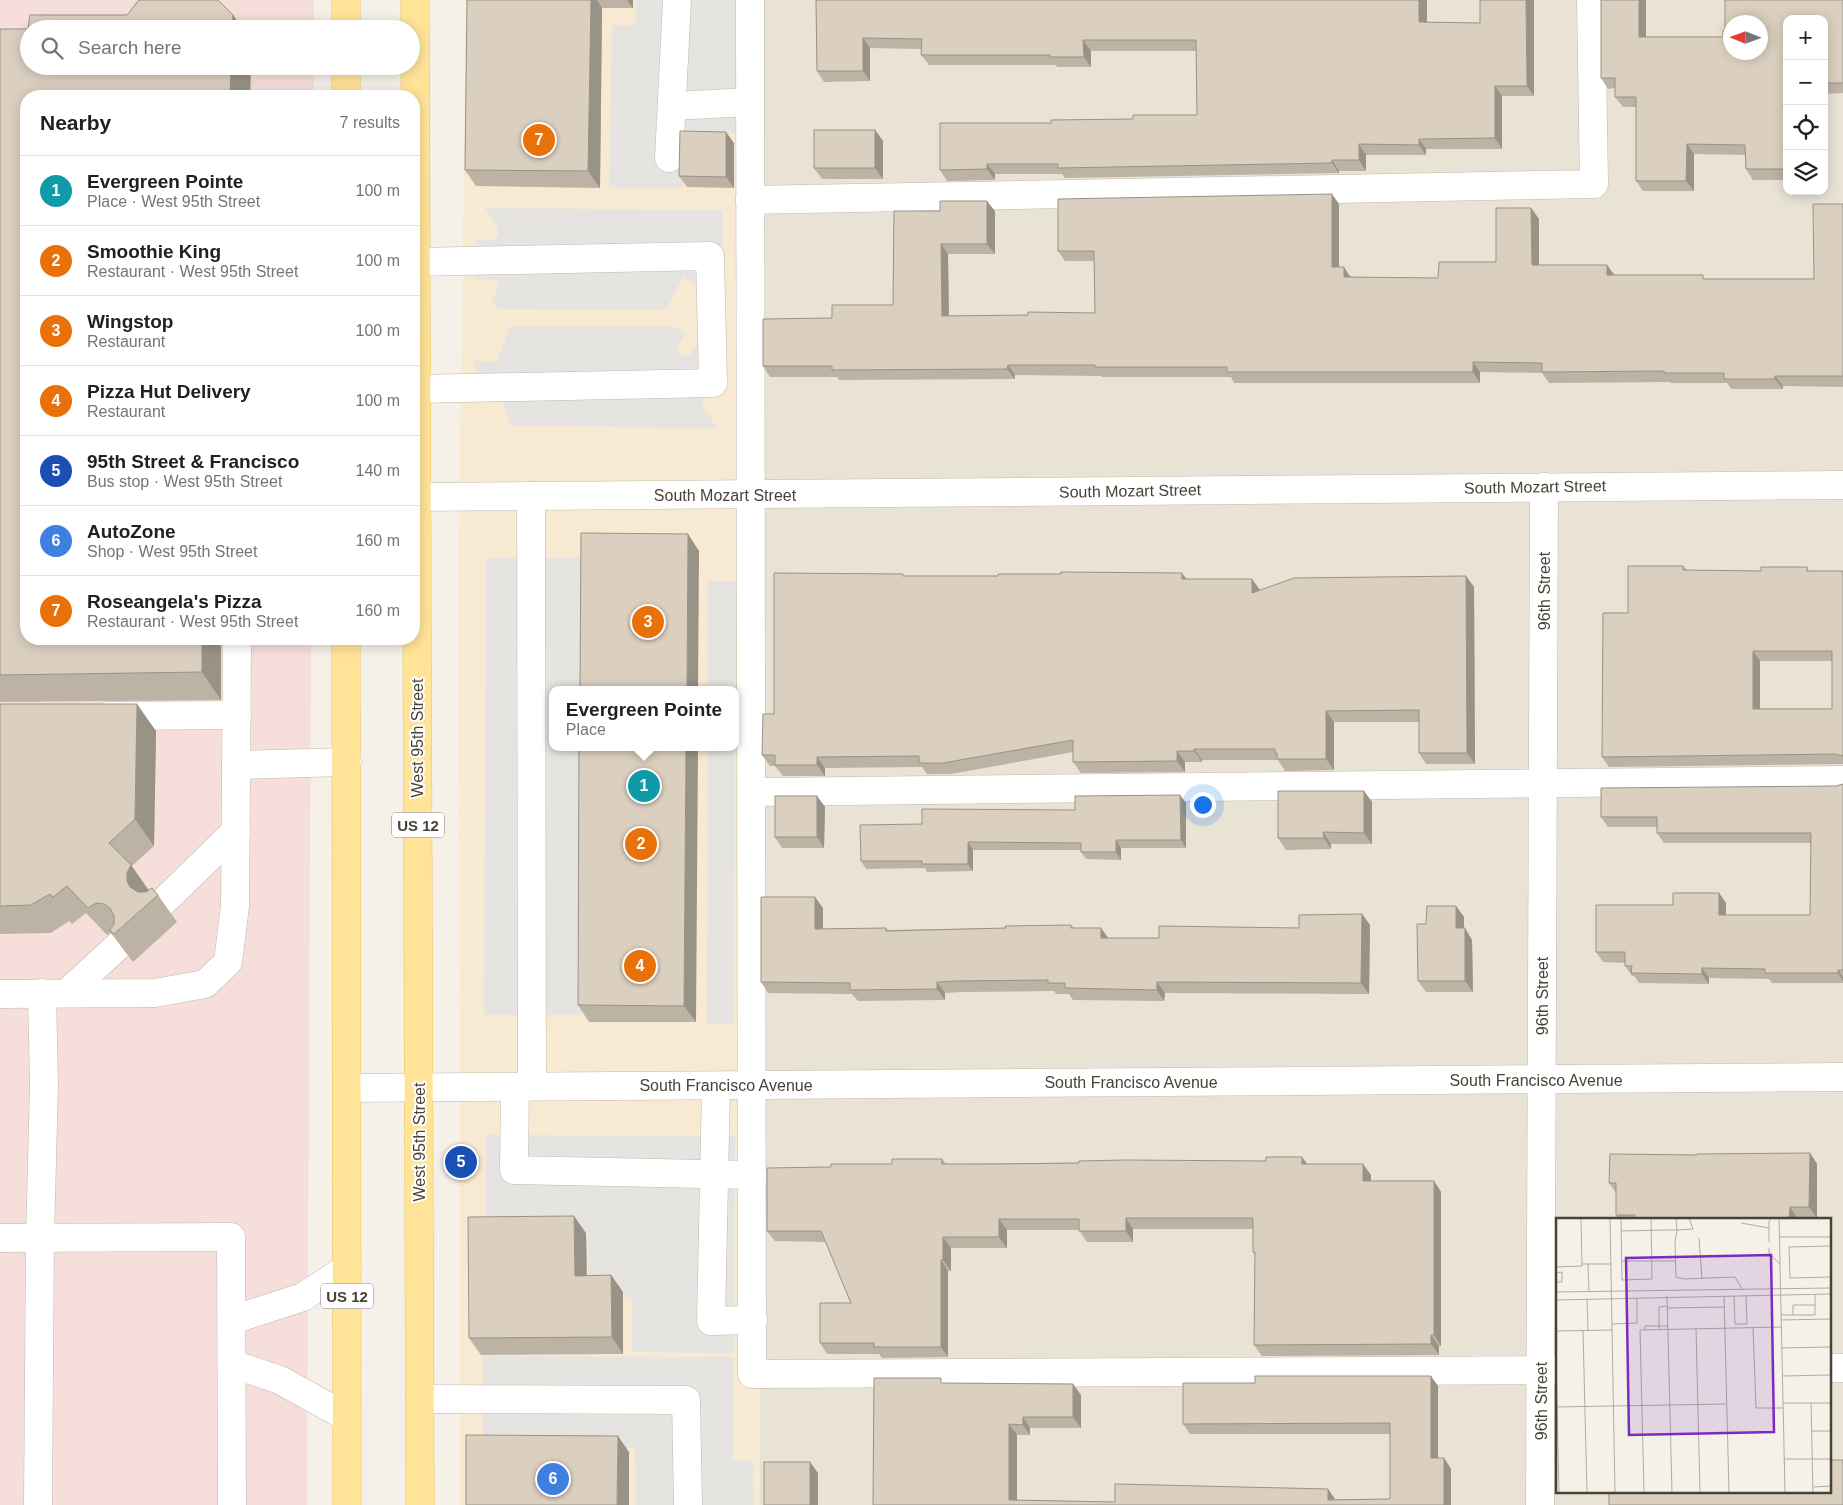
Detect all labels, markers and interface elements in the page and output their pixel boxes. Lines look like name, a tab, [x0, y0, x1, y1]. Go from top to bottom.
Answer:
north arrow	[1723, 15, 1768, 60]
map controls	[1783, 15, 1828, 195]
button: +	[1783, 15, 1828, 60]
search box	[20, 20, 420, 75]
icon: search	[38, 34, 66, 62]
text: Search here	[78, 37, 182, 58]
button: −	[1783, 60, 1828, 105]
button: locate	[1783, 105, 1828, 150]
text: Nearby	[40, 111, 111, 134]
text: 7 results	[340, 114, 400, 131]
pin: 7	[523, 121, 555, 159]
button: layers	[1783, 150, 1828, 195]
text: Evergreen Pointe	[87, 171, 243, 192]
text: 1	[52, 182, 60, 199]
text: 100 m	[356, 182, 400, 199]
text: Place · West 95th Street	[87, 193, 260, 210]
text: Smoothie King	[87, 241, 221, 262]
text: 2	[52, 252, 60, 269]
text: 100 m	[356, 252, 400, 269]
text: Restaurant · West 95th Street	[87, 263, 298, 280]
text: Wingstop	[87, 311, 173, 332]
text: 3	[52, 322, 60, 339]
text: 100 m	[356, 322, 400, 339]
text: Restaurant	[87, 333, 165, 350]
text: Pizza Hut Delivery	[87, 381, 251, 402]
text: 4	[52, 392, 60, 409]
text: 100 m	[356, 392, 400, 409]
text: Restaurant	[87, 403, 165, 420]
text: 95th Street & Francisco	[87, 451, 299, 472]
text: 5	[52, 462, 60, 479]
text: 140 m	[356, 462, 400, 479]
text: Bus stop · West 95th Street	[87, 473, 282, 490]
street label: South Mozart Street	[1464, 477, 1607, 497]
street label: South Mozart Street	[1059, 481, 1202, 501]
street label: South Mozart Street	[654, 487, 797, 504]
text: AutoZone	[87, 521, 176, 542]
text: 6	[52, 532, 60, 549]
text: 160 m	[356, 532, 400, 549]
text: Shop · West 95th Street	[87, 543, 257, 560]
street label: 96th Street	[1536, 551, 1553, 630]
text: Roseangela's Pizza	[87, 591, 262, 612]
text: 7	[52, 602, 60, 619]
text: 160 m	[356, 602, 400, 619]
pin: 3	[632, 603, 664, 641]
text: Restaurant · West 95th Street	[87, 613, 298, 630]
street label: West 95th Street	[409, 678, 426, 797]
popup	[549, 686, 739, 751]
text: Evergreen Pointe	[566, 699, 722, 720]
text: Place	[566, 721, 606, 738]
pin: 1	[628, 767, 660, 805]
your location	[1190, 792, 1216, 818]
road number: US 12	[392, 812, 444, 838]
pin: 2	[625, 825, 657, 863]
pin: 4	[624, 947, 656, 985]
street label: 96th Street	[1534, 956, 1551, 1035]
street label: South Francisco Avenue	[1449, 1072, 1623, 1089]
street label: South Francisco Avenue	[1044, 1074, 1218, 1091]
street label: South Francisco Avenue	[639, 1077, 813, 1094]
street label: West 95th Street	[411, 1082, 428, 1201]
pin: 5	[445, 1143, 477, 1181]
inset map	[1556, 1218, 1830, 1492]
road number: US 12	[321, 1284, 373, 1308]
street label: 96th Street	[1533, 1361, 1550, 1440]
pin: 6	[537, 1460, 569, 1498]

